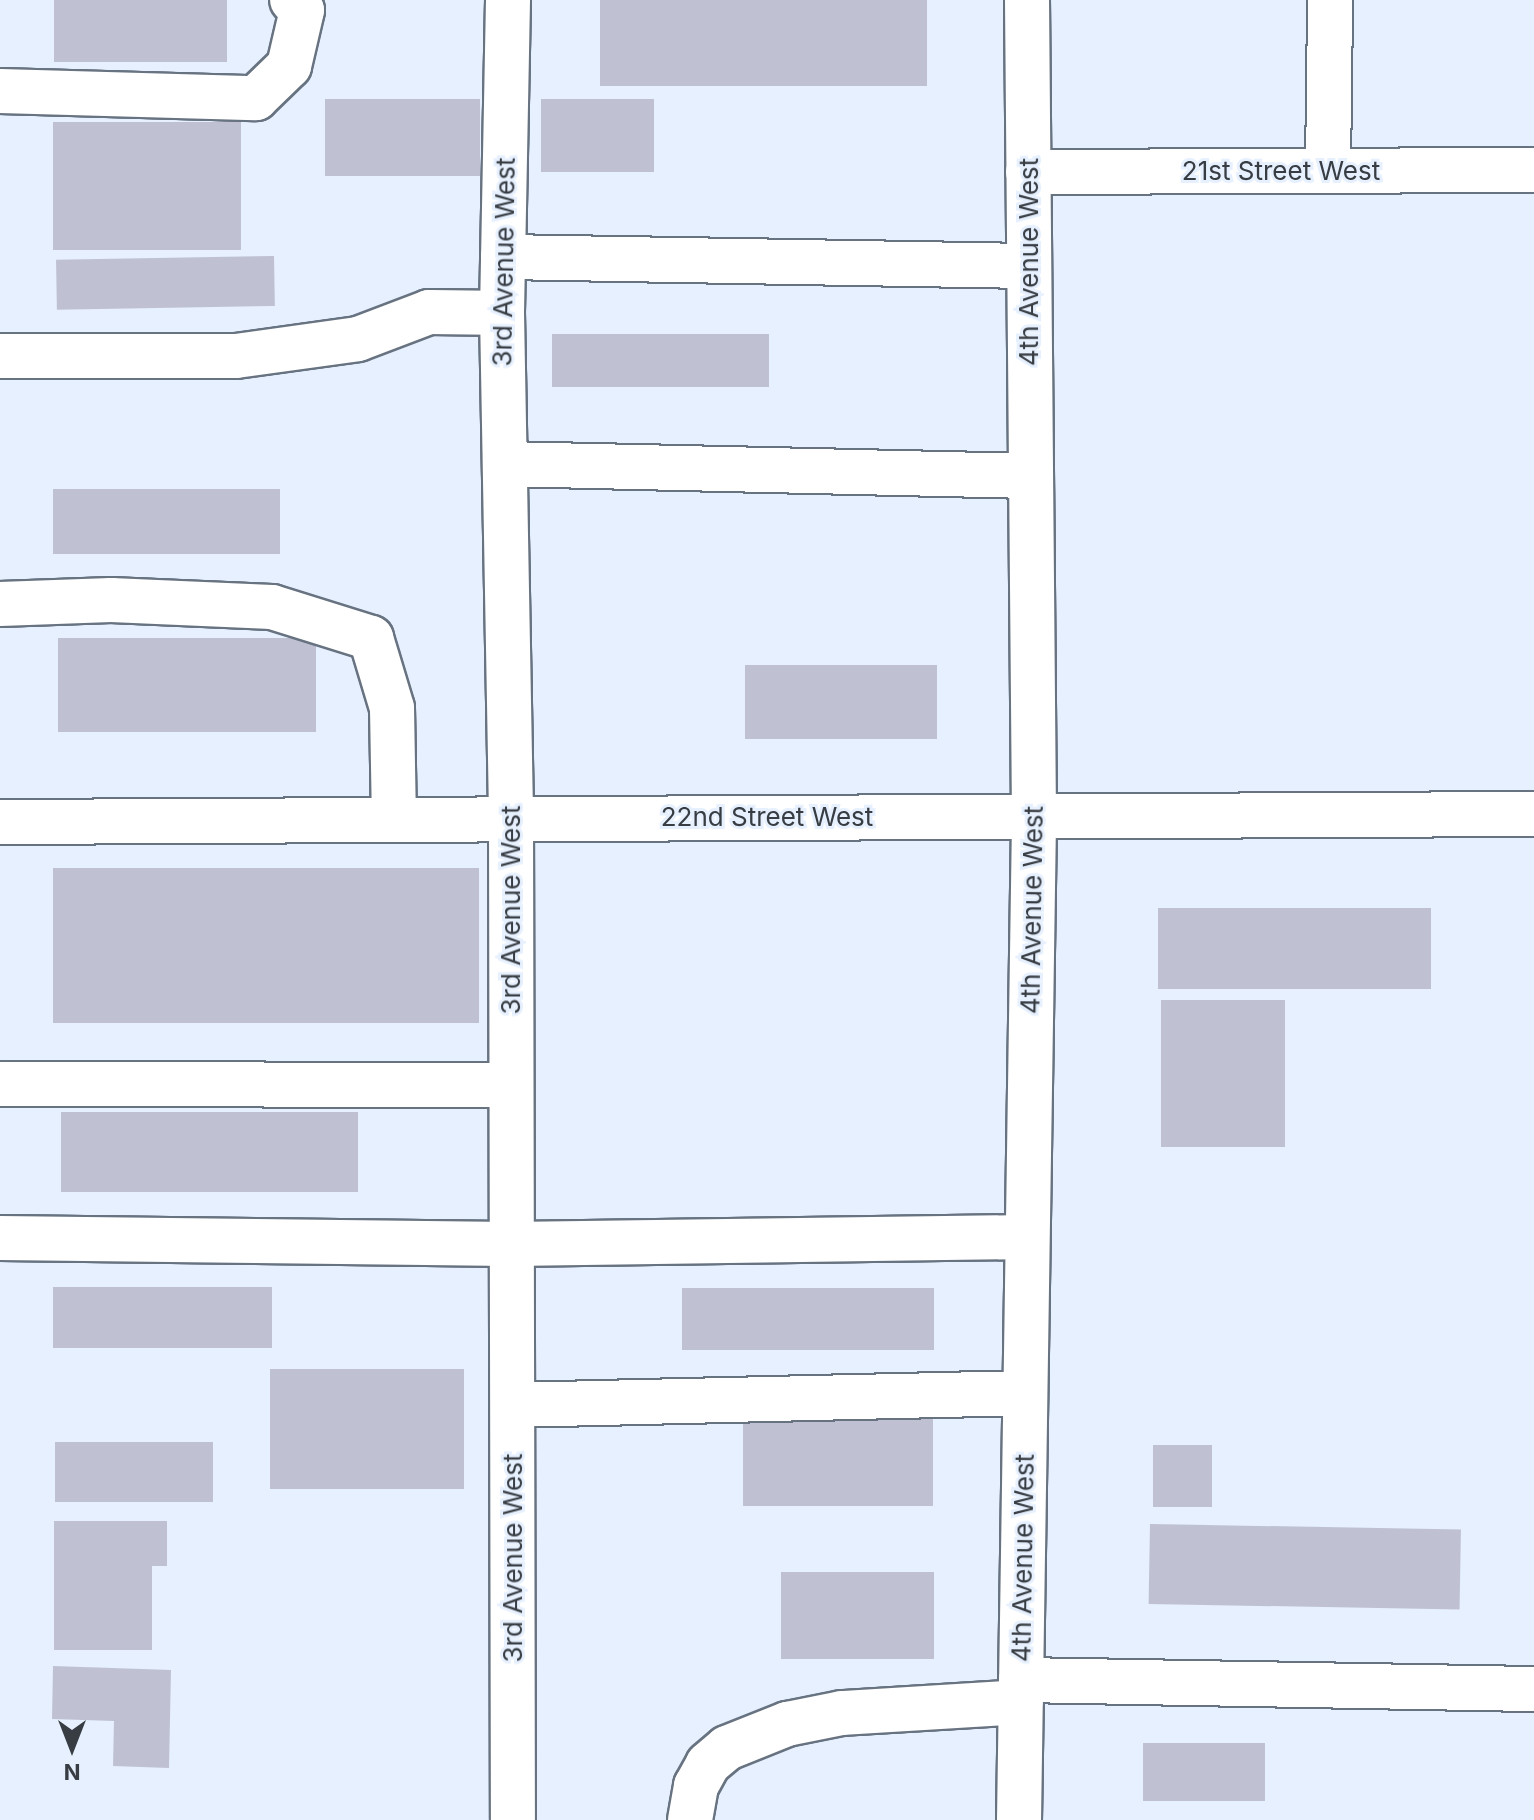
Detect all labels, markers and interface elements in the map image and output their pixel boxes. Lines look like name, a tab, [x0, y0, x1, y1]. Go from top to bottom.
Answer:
street label: 21st Street West	[1182, 155, 1380, 187]
street label: 3rd Avenue West	[487, 157, 521, 367]
street label: 4th Avenue West	[1013, 158, 1045, 366]
street label: 22nd Street West	[661, 801, 873, 833]
street label: 3rd Avenue West	[495, 806, 527, 1014]
street label: 4th Avenue West	[1015, 806, 1049, 1014]
street label: 3rd Avenue West	[497, 1454, 529, 1662]
street label: 4th Avenue West	[1006, 1454, 1040, 1662]
north arrow	[32, 1708, 112, 1788]
text: N	[64, 1759, 80, 1785]

